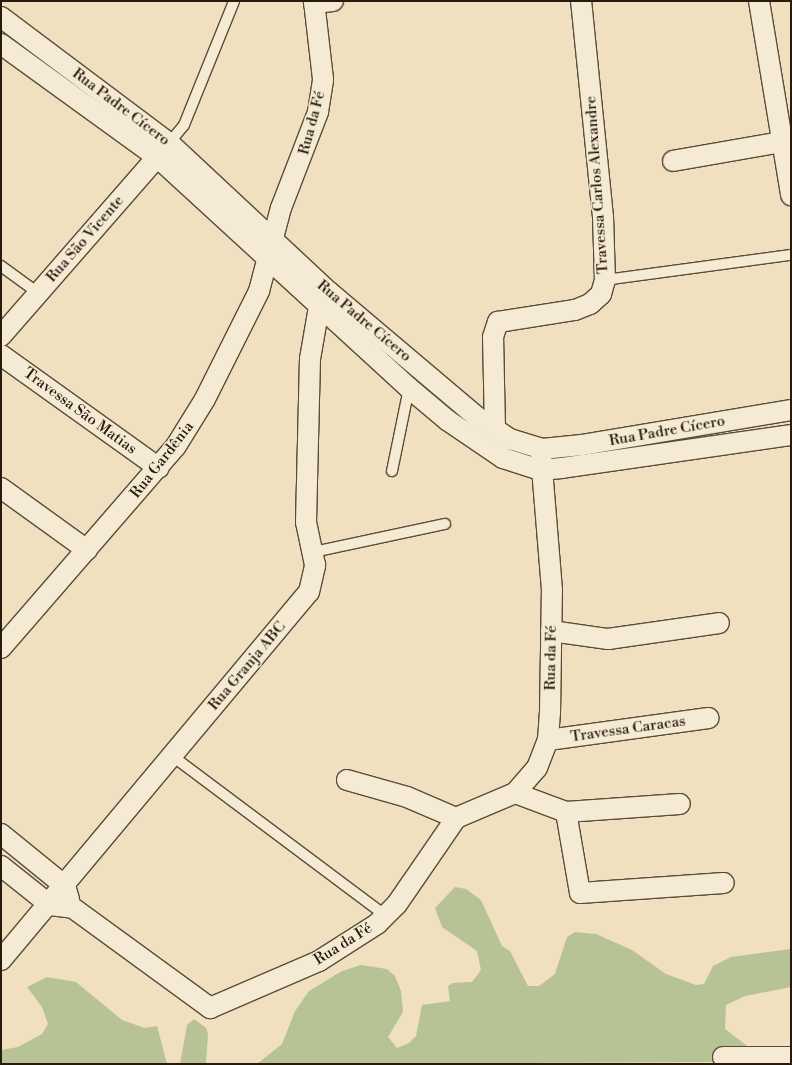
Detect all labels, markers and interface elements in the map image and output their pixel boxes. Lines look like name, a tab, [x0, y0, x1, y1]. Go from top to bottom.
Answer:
street label: Rua Padre Cícero	[69, 65, 173, 149]
street label: Rua da Fé	[295, 89, 329, 157]
street label: Travessa Carlos Alexandre	[582, 95, 612, 275]
street label: Rua São Vicente	[42, 192, 128, 286]
street label: Rua Padre Cícero	[313, 276, 415, 366]
street label: Travessa São Matias	[20, 364, 140, 458]
street label: Rua Padre Cícero	[608, 412, 726, 450]
street label: Rua Gardênia	[127, 418, 197, 502]
street label: Rua Granja ABC	[205, 618, 289, 714]
street label: Rua da Fé	[541, 625, 561, 691]
street label: Travessa Caracas	[569, 712, 687, 746]
street label: Rua da Fé	[311, 919, 375, 969]

